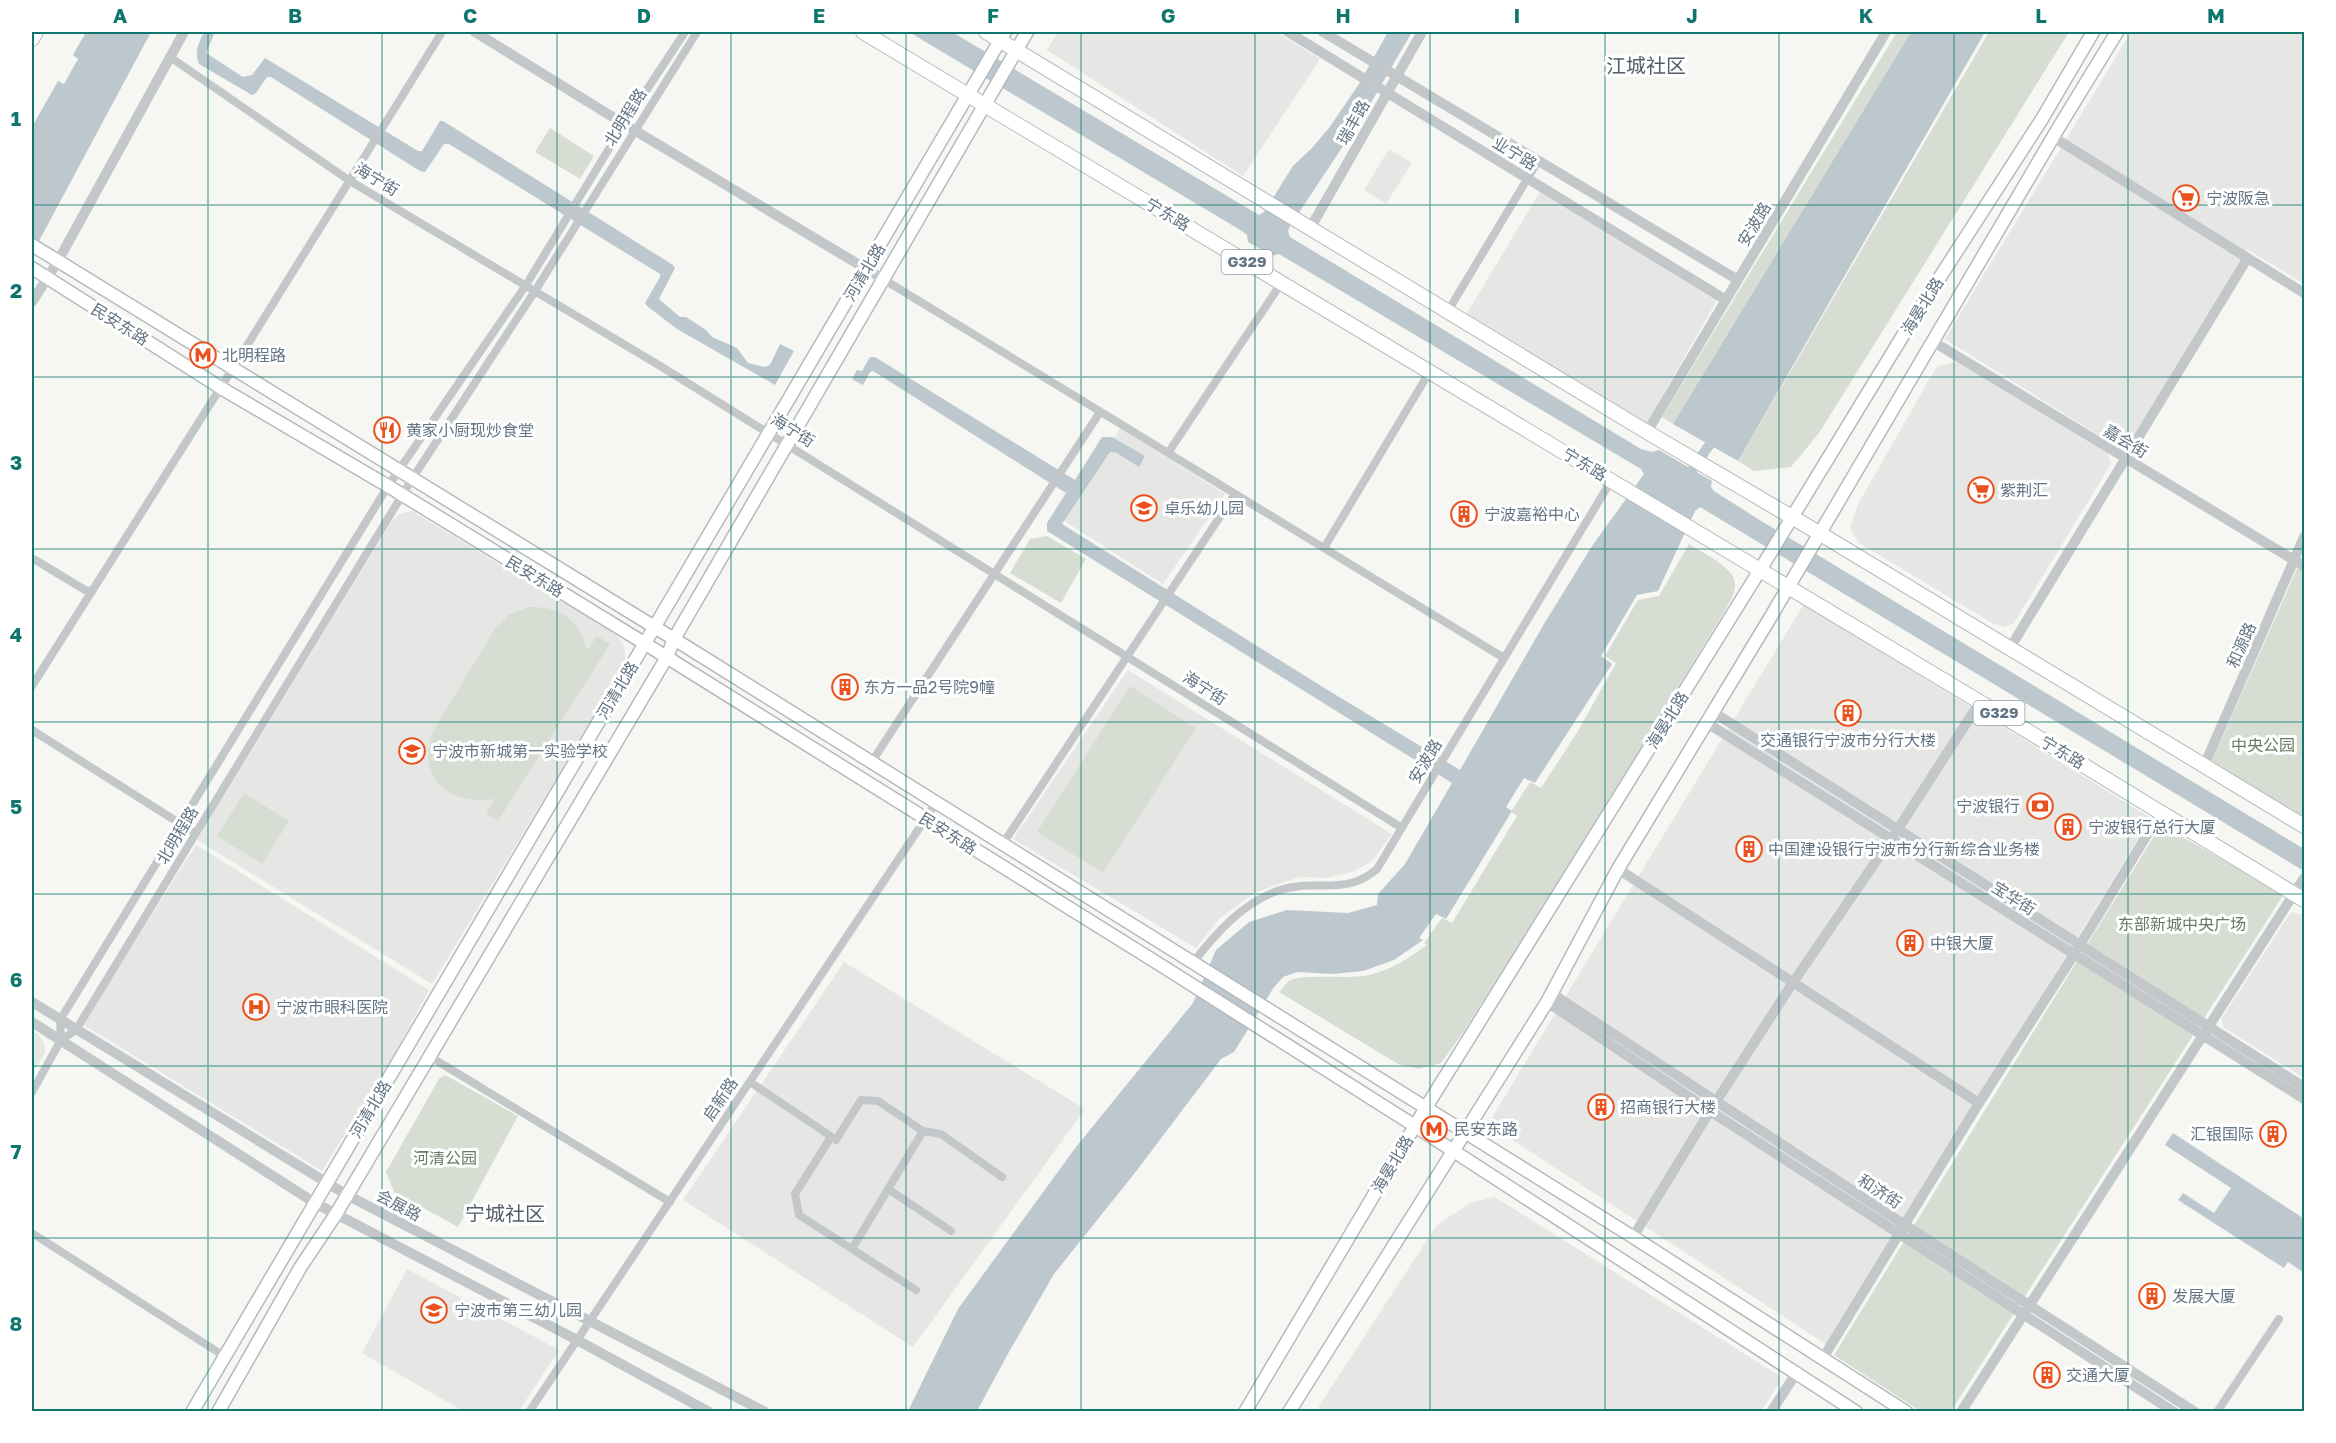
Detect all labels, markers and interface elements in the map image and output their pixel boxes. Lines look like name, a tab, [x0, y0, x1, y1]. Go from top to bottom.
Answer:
text: A	[113, 3, 127, 27]
text: B	[288, 3, 302, 27]
text: C	[463, 3, 477, 27]
text: D	[637, 3, 651, 27]
text: E	[813, 3, 825, 27]
text: F	[987, 3, 999, 27]
text: G	[1161, 3, 1175, 27]
text: H	[1335, 3, 1351, 27]
text: I	[1514, 3, 1520, 27]
text: J	[1686, 3, 1698, 27]
text: K	[1859, 3, 1874, 27]
text: L	[2035, 3, 2047, 27]
text: M	[2207, 3, 2225, 27]
district label: 江城社区	[1606, 53, 1686, 77]
street label: 北明程路	[600, 85, 650, 149]
street label: 瑞丰路	[1333, 96, 1373, 148]
text: 1	[11, 106, 21, 130]
street label: 业宁路	[1489, 132, 1541, 174]
street label: 海宁街	[351, 158, 403, 200]
supermarket icon: 宁波阪急	[2171, 183, 2201, 213]
place label: 宁波阪急	[2206, 188, 2270, 208]
street label: 宁东路	[1142, 193, 1194, 235]
street label: 安波路	[1733, 198, 1775, 250]
street label: 河清北路	[839, 239, 889, 305]
road number: G329	[1222, 250, 1272, 274]
street label: 海晏北路	[1897, 274, 1947, 338]
text: 2	[10, 278, 22, 302]
street label: 民安东路	[88, 299, 152, 349]
metro station icon: 北明程路	[188, 340, 218, 370]
place label: 北明程路	[222, 345, 286, 365]
street label: 海宁街	[767, 409, 819, 451]
restaurant icon: 黄家小厨现炒食堂	[372, 415, 402, 445]
place label: 黄家小厨现炒食堂	[406, 420, 534, 440]
street label: 嘉会街	[2100, 420, 2152, 462]
street label: 宁东路	[1559, 443, 1611, 485]
text: 3	[10, 450, 22, 474]
supermarket icon: 紫荆汇	[1966, 475, 1996, 505]
place label: 紫荆汇	[2000, 480, 2048, 500]
school or university icon: 卓乐幼儿园	[1129, 493, 1159, 523]
place label: 卓乐幼儿园	[1164, 498, 1244, 518]
building icon: 宁波嘉裕中心	[1449, 499, 1479, 529]
place label: 宁波嘉裕中心	[1484, 504, 1580, 524]
street label: 民安东路	[502, 551, 568, 601]
street label: 和源路	[2222, 619, 2260, 671]
text: 4	[10, 622, 22, 646]
street label: 河清北路	[592, 657, 642, 723]
street label: 海宁街	[1179, 667, 1231, 709]
building icon: 东方一品2号院9幢	[830, 672, 860, 702]
place label: 东方一品2号院9幢	[864, 677, 995, 697]
street label: 海晏北路	[1642, 688, 1692, 752]
building icon: 交通银行宁波市分行大楼	[1833, 698, 1863, 728]
road number: G329	[1974, 701, 2024, 725]
place label: 交通银行宁波市分行大楼	[1760, 730, 1936, 750]
street label: 宁东路	[2037, 731, 2089, 773]
street label: 安波路	[1404, 735, 1446, 787]
park label: 中央公园	[2231, 735, 2295, 755]
school or university icon: 宁波市新城第一实验学校	[397, 736, 427, 766]
place label: 宁波市新城第一实验学校	[432, 741, 608, 761]
bank icon: 宁波银行	[2025, 791, 2055, 821]
text: 5	[10, 794, 22, 818]
place label: 宁波银行	[1956, 796, 2020, 816]
street label: 北明程路	[152, 802, 202, 868]
street label: 民安东路	[916, 808, 980, 858]
building icon: 宁波银行总行大厦	[2053, 812, 2083, 842]
place label: 宁波银行总行大厦	[2088, 817, 2216, 837]
building icon: 中国建设银行宁波市分行新综合业务楼	[1734, 834, 1764, 864]
place label: 中国建设银行宁波市分行新综合业务楼	[1768, 839, 2040, 859]
street label: 宝华街	[1988, 877, 2040, 919]
park label: 东部新城中央广场	[2118, 914, 2246, 934]
building icon: 中银大厦	[1895, 928, 1925, 958]
place label: 中银大厦	[1930, 933, 1994, 953]
text: 6	[10, 967, 22, 991]
hospital icon: 宁波市眼科医院	[241, 992, 271, 1022]
place label: 宁波市眼科医院	[276, 997, 388, 1017]
street label: 启新路	[698, 1074, 742, 1124]
street label: 河清北路	[345, 1076, 395, 1142]
building icon: 招商银行大楼	[1586, 1092, 1616, 1122]
place label: 招商银行大楼	[1620, 1097, 1716, 1117]
metro station icon: 民安东路	[1419, 1114, 1449, 1144]
place label: 民安东路	[1454, 1119, 1518, 1139]
building icon: 汇银国际	[2258, 1119, 2288, 1149]
place label: 汇银国际	[2190, 1124, 2254, 1144]
street label: 海晏北路	[1367, 1131, 1417, 1197]
text: 7	[11, 1139, 22, 1163]
park label: 河清公园	[413, 1148, 477, 1168]
street label: 和济街	[1854, 1170, 1906, 1212]
street label: 会展路	[373, 1185, 425, 1225]
district label: 宁城社区	[465, 1201, 545, 1225]
building icon: 发展大厦	[2137, 1281, 2167, 1311]
place label: 发展大厦	[2172, 1286, 2236, 1306]
school or university icon: 宁波市第三幼儿园	[419, 1295, 449, 1325]
place label: 宁波市第三幼儿园	[454, 1300, 582, 1320]
text: 8	[10, 1311, 22, 1335]
building icon: 交通大厦	[2032, 1360, 2062, 1390]
place label: 交通大厦	[2066, 1365, 2130, 1385]

